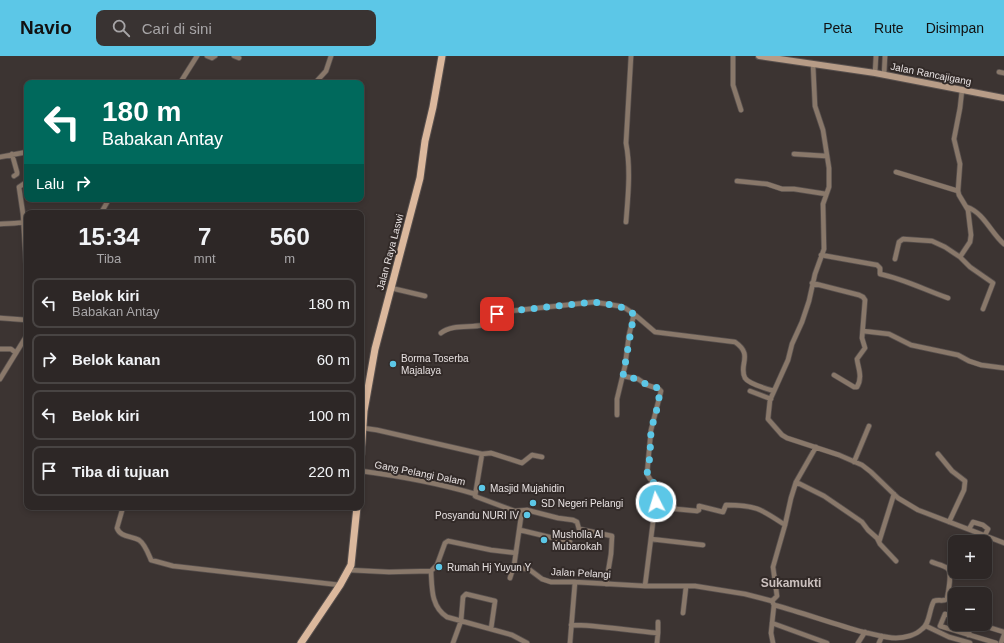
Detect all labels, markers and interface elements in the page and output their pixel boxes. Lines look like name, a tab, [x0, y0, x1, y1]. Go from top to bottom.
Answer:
search box	[96, 10, 376, 46]
text: Navio	[20, 17, 72, 38]
icon: search	[110, 17, 132, 39]
text: Cari di sini	[142, 20, 212, 37]
text: Peta	[823, 20, 852, 36]
text: Rute	[874, 20, 904, 36]
text: Disimpan	[926, 20, 984, 36]
street label: Jalan Rancajigang	[890, 61, 972, 87]
icon: left	[36, 96, 88, 148]
text: 180 m	[102, 96, 181, 127]
text: Babakan Antay	[102, 129, 223, 149]
icon: right	[72, 172, 94, 194]
text: Lalu	[36, 175, 64, 192]
street label: Jalan Raya Laswi	[375, 213, 405, 291]
text: 15:34	[78, 223, 140, 250]
text: 7	[198, 223, 211, 250]
text: 560	[270, 223, 310, 250]
text: Tiba	[97, 251, 121, 266]
text: mnt	[194, 251, 216, 266]
text: m	[284, 251, 295, 266]
text: Belok kiri	[72, 287, 140, 304]
icon: left	[38, 292, 60, 314]
text: 180 m	[308, 295, 350, 312]
pin	[480, 297, 514, 331]
icon: arrive	[486, 303, 508, 325]
text: Babakan Antay	[72, 304, 159, 319]
icon: right	[38, 348, 60, 370]
text: Belok kanan	[72, 351, 160, 368]
text: 60 m	[317, 351, 350, 368]
place label: Borma Toserba Majalaya	[401, 353, 469, 376]
marker: Borma Toserba Majalaya	[388, 359, 398, 369]
icon: left	[38, 404, 60, 426]
text: Belok kiri	[72, 407, 140, 424]
text: 100 m	[308, 407, 350, 424]
street label: Gang Pelangi Dalam	[374, 459, 466, 487]
icon: arrive	[38, 460, 60, 482]
text: Tiba di tujuan	[72, 463, 169, 480]
text: 220 m	[308, 463, 350, 480]
position arrow	[635, 481, 677, 523]
marker: Masjid Mujahidin	[477, 483, 487, 493]
place label: Masjid Mujahidin	[490, 483, 564, 494]
marker: SD Negeri Pelangi	[528, 498, 538, 508]
place label: SD Negeri Pelangi	[541, 498, 623, 509]
place label: Posyandu NURI IV	[435, 510, 519, 521]
marker: Posyandu NURI IV	[522, 510, 532, 520]
place label: Musholla Al Mubarokah	[552, 529, 603, 552]
marker: Musholla Al Mubarokah	[539, 535, 549, 545]
map controls	[948, 535, 992, 631]
button: +	[948, 535, 992, 579]
marker: Rumah Hj Yuyun Y	[434, 562, 444, 572]
place label: Rumah Hj Yuyun Y	[447, 562, 531, 573]
street label: Jalan Pelangi	[551, 566, 611, 580]
district label: Sukamukti	[761, 576, 821, 590]
button: −	[948, 587, 992, 631]

